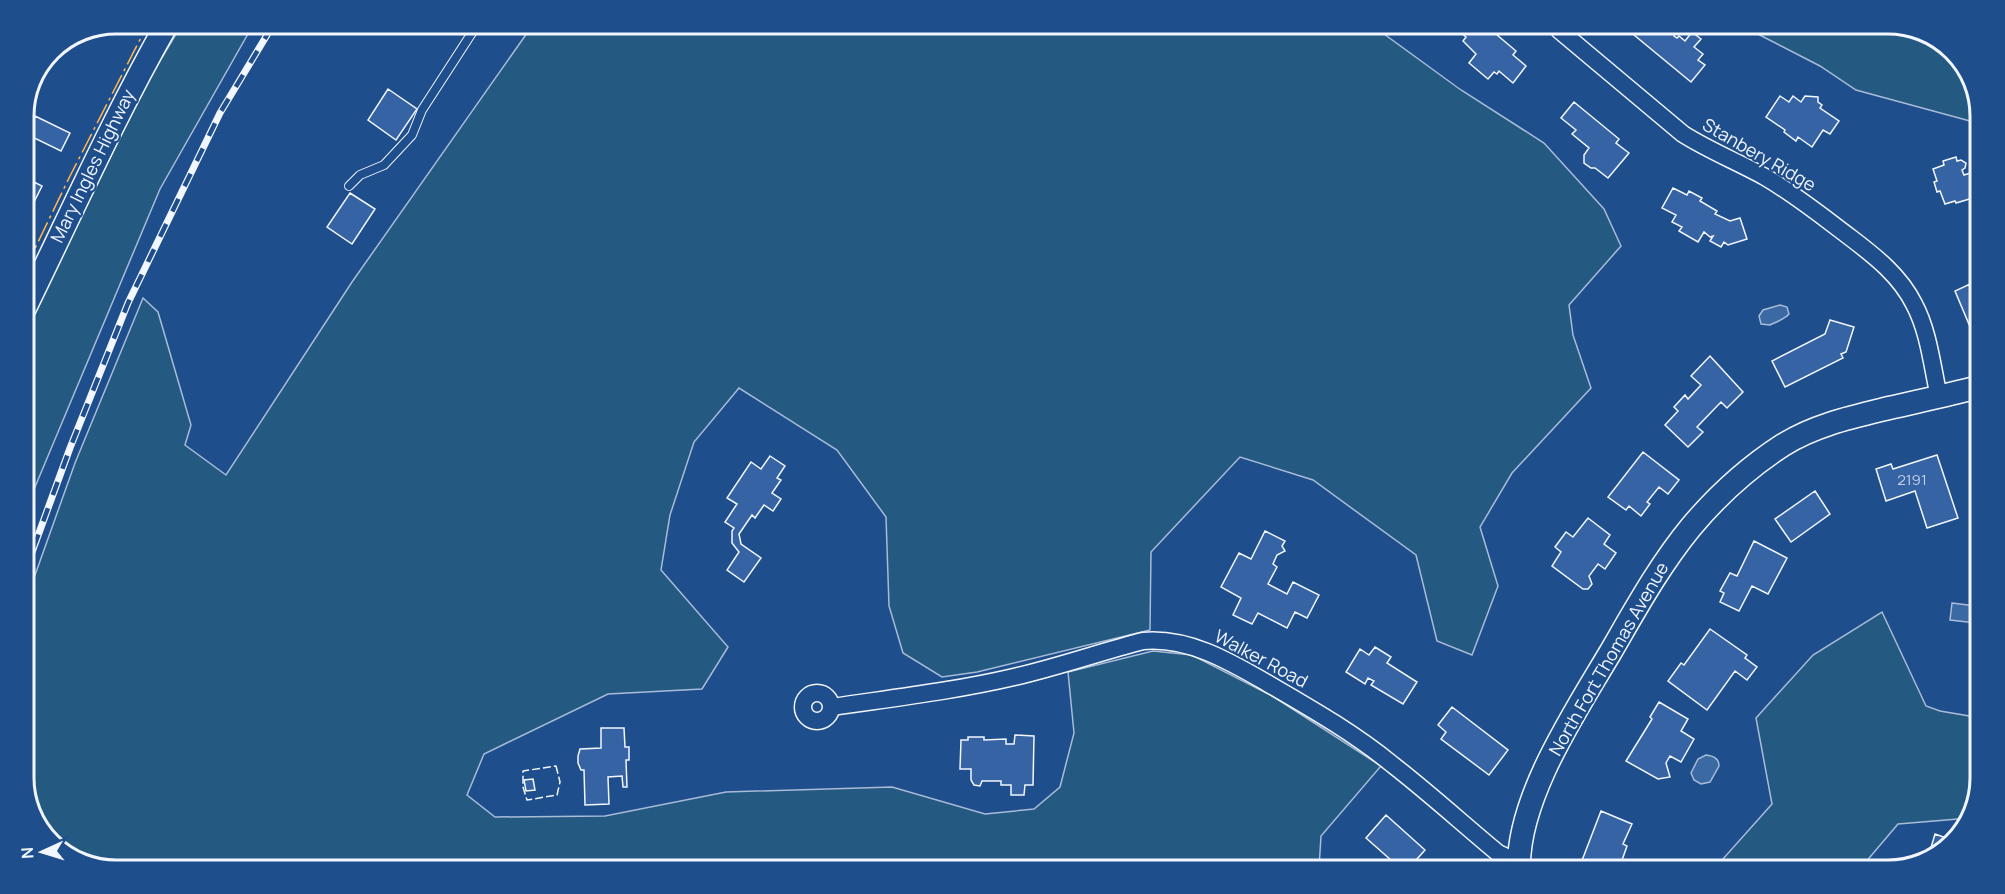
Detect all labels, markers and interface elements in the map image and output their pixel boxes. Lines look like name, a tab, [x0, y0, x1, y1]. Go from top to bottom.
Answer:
street label: Mary Ingles Highway	[44, 84, 140, 246]
street label: Stanbery Ridge	[1698, 112, 1821, 196]
house number: 2191	[1897, 469, 1927, 490]
street label: North Fort Thomas Avenue	[1543, 557, 1673, 760]
street label: Walker Road	[1211, 624, 1312, 693]
north arrow	[12, 822, 72, 882]
text: N	[16, 847, 38, 860]

